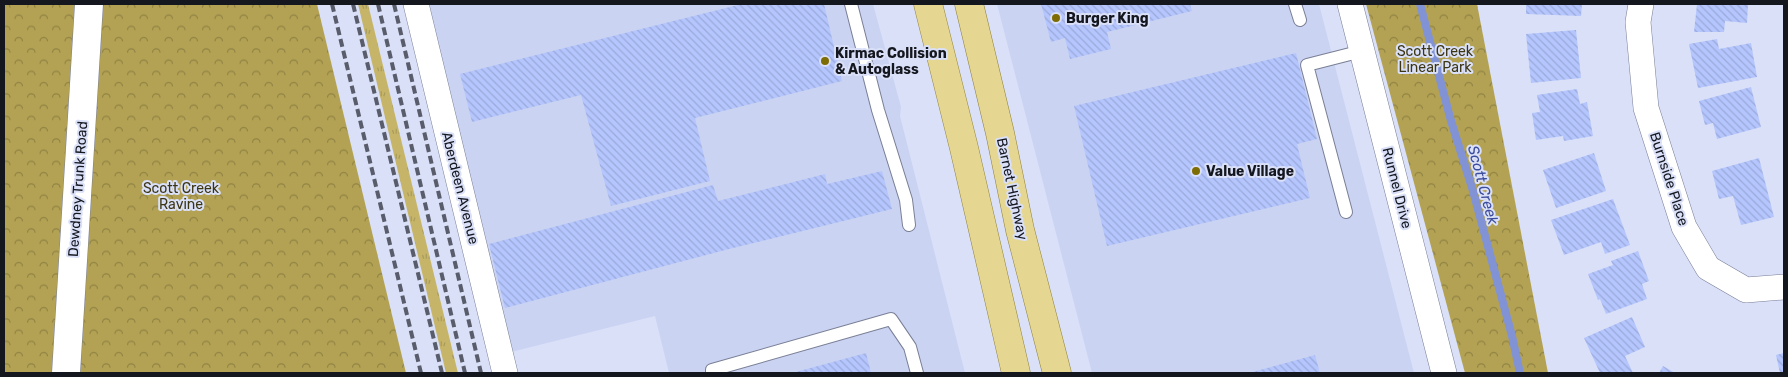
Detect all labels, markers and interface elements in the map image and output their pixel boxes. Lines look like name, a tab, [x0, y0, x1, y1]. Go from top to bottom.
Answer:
place label: Burger King	[1066, 10, 1149, 27]
marker: Burger King	[1050, 12, 1062, 24]
park label: Scott Creek Linear Park	[1397, 43, 1474, 76]
place label: Kirmac Collision & Autoglass	[835, 45, 947, 78]
marker: Kirmac Collision & Autoglass	[819, 55, 831, 67]
street label: Dewdney Trunk Road	[65, 121, 91, 257]
street label: Aberdeen Avenue	[438, 130, 482, 246]
street label: Burnside Place	[1646, 130, 1692, 228]
street label: Barnet Highway	[993, 136, 1031, 242]
water label: Scott Creek	[1464, 143, 1502, 227]
street label: Runnel Drive	[1379, 146, 1415, 230]
place label: Value Village	[1206, 163, 1294, 180]
marker: Value Village	[1190, 165, 1202, 177]
park label: Scott Creek Ravine	[143, 180, 220, 213]

